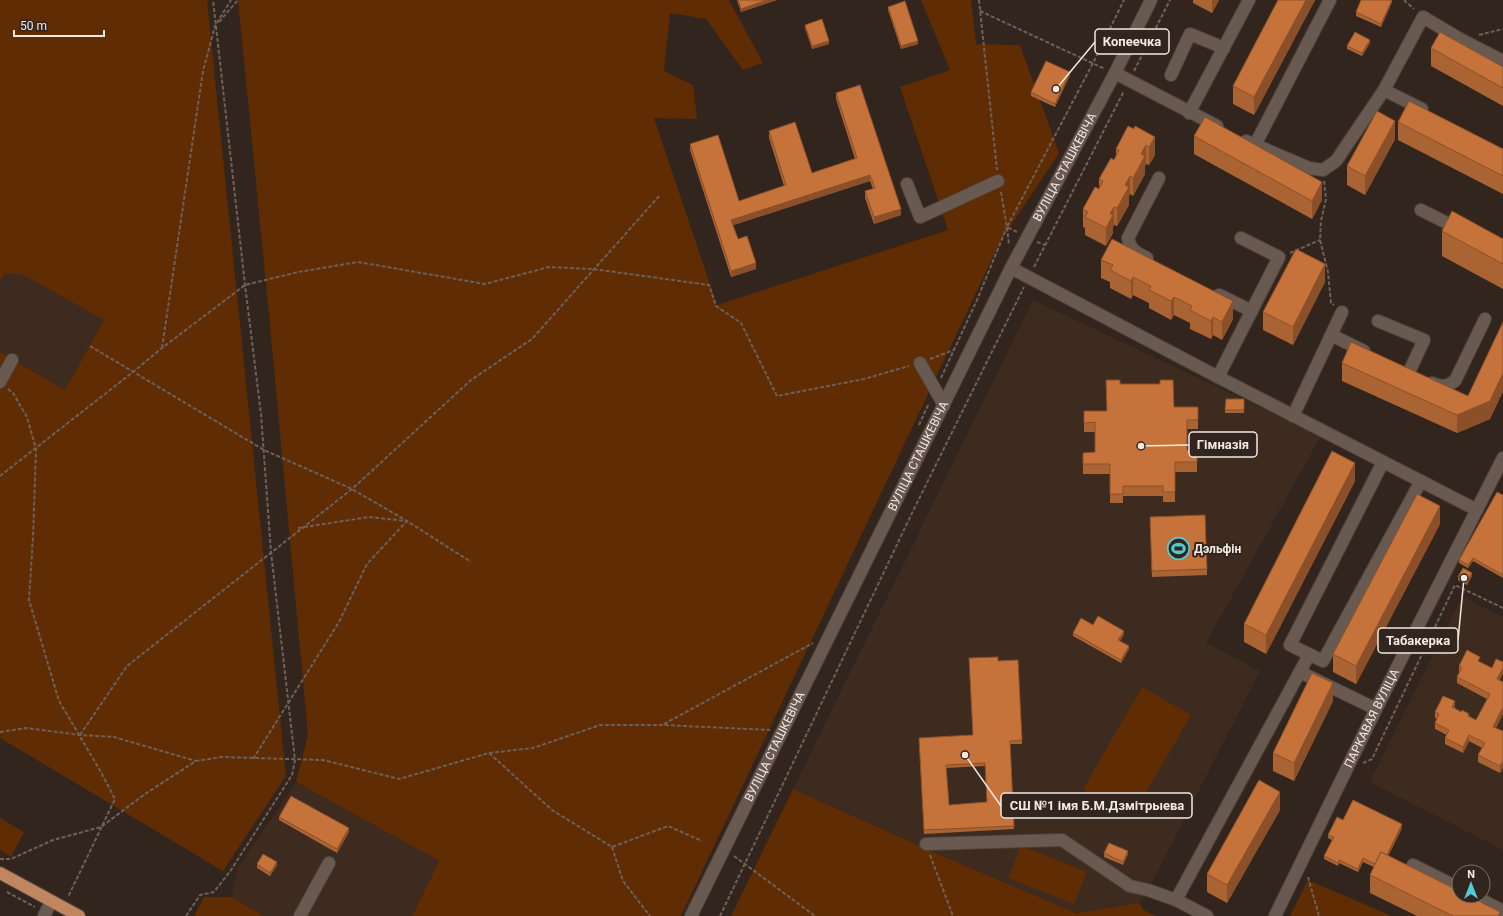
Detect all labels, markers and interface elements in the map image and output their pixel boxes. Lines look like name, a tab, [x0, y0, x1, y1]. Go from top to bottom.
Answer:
scale bar	[14, 12, 104, 38]
text: 50 m	[20, 19, 47, 33]
callout: Копеечка	[1095, 29, 1169, 54]
text: Копеечка	[1103, 34, 1161, 49]
street label: ВУЛІЦА СТАШКЕВІЧА	[1030, 110, 1099, 224]
street label: ВУЛІЦА СТАШКЕВІЧА	[885, 399, 951, 513]
callout: Гімназія	[1189, 432, 1257, 457]
text: Гімназія	[1197, 437, 1249, 452]
sports icon: Дэльфін	[1165, 536, 1191, 562]
place label: Дэльфін	[1194, 542, 1242, 556]
callout: Табакерка	[1378, 628, 1458, 653]
text: Табакерка	[1386, 633, 1450, 648]
street label: ПАРКАВАЯ ВУЛІЦА	[1341, 666, 1402, 770]
street label: ВУЛІЦА СТАШКЕВІЧА	[742, 689, 808, 804]
callout: СШ №1 імя Б.М.Дзмітрыева	[1001, 793, 1192, 818]
text: СШ №1 імя Б.М.Дзмітрыева	[1010, 798, 1184, 813]
north arrow	[1451, 864, 1491, 904]
text: N	[1467, 868, 1475, 881]

